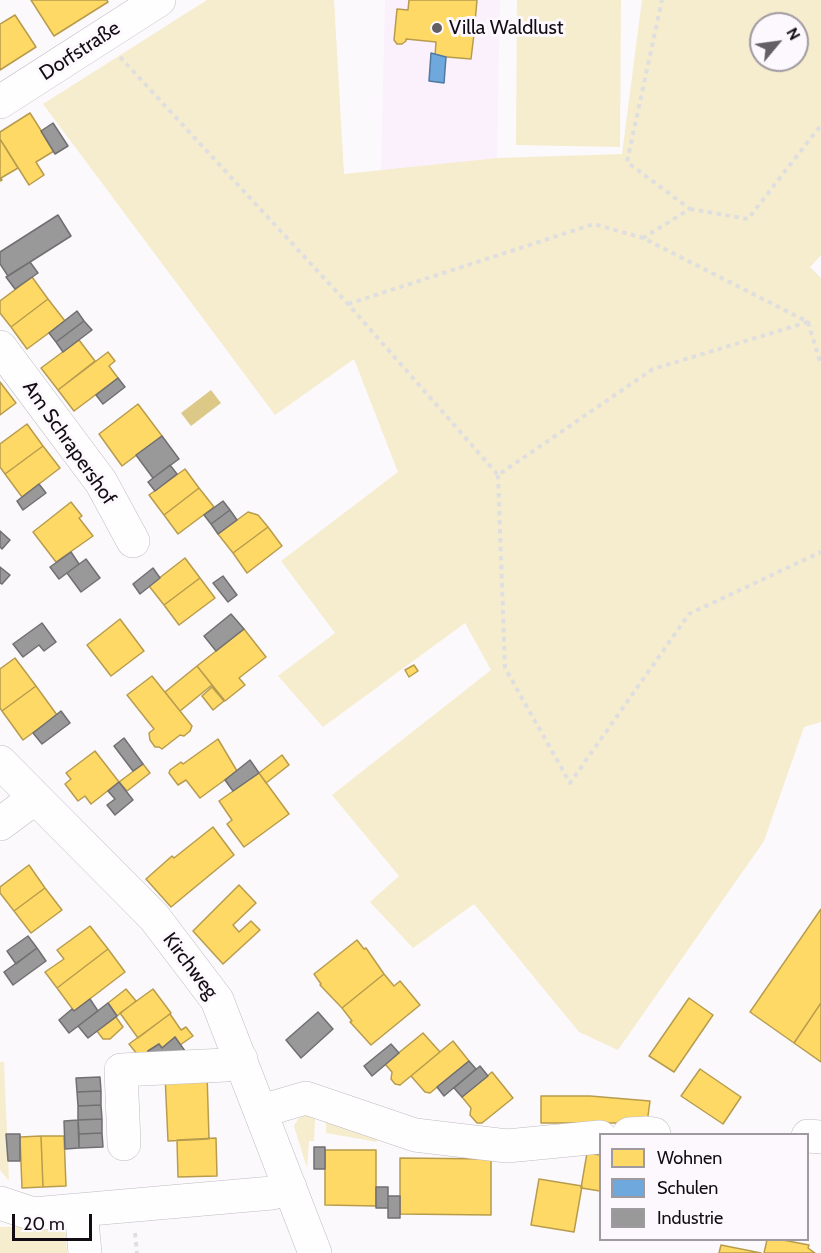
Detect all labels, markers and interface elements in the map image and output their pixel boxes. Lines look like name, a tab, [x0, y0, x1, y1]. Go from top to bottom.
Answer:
north arrow	[749, 12, 809, 72]
street label: Dorfstraße	[35, 16, 125, 86]
place label: Villa Waldlust	[449, 16, 564, 40]
marker: Villa Waldlust	[430, 21, 444, 35]
text: N	[782, 24, 804, 44]
street label: Am Schrapershof	[17, 376, 121, 510]
street label: Kirchweg	[157, 928, 223, 1004]
legend	[599, 1133, 809, 1241]
text: Wohnen	[657, 1147, 722, 1169]
text: Schulen	[657, 1177, 718, 1199]
scale bar	[15, 1202, 94, 1240]
text: Industrie	[657, 1207, 723, 1229]
text: 20 m	[23, 1213, 65, 1235]

